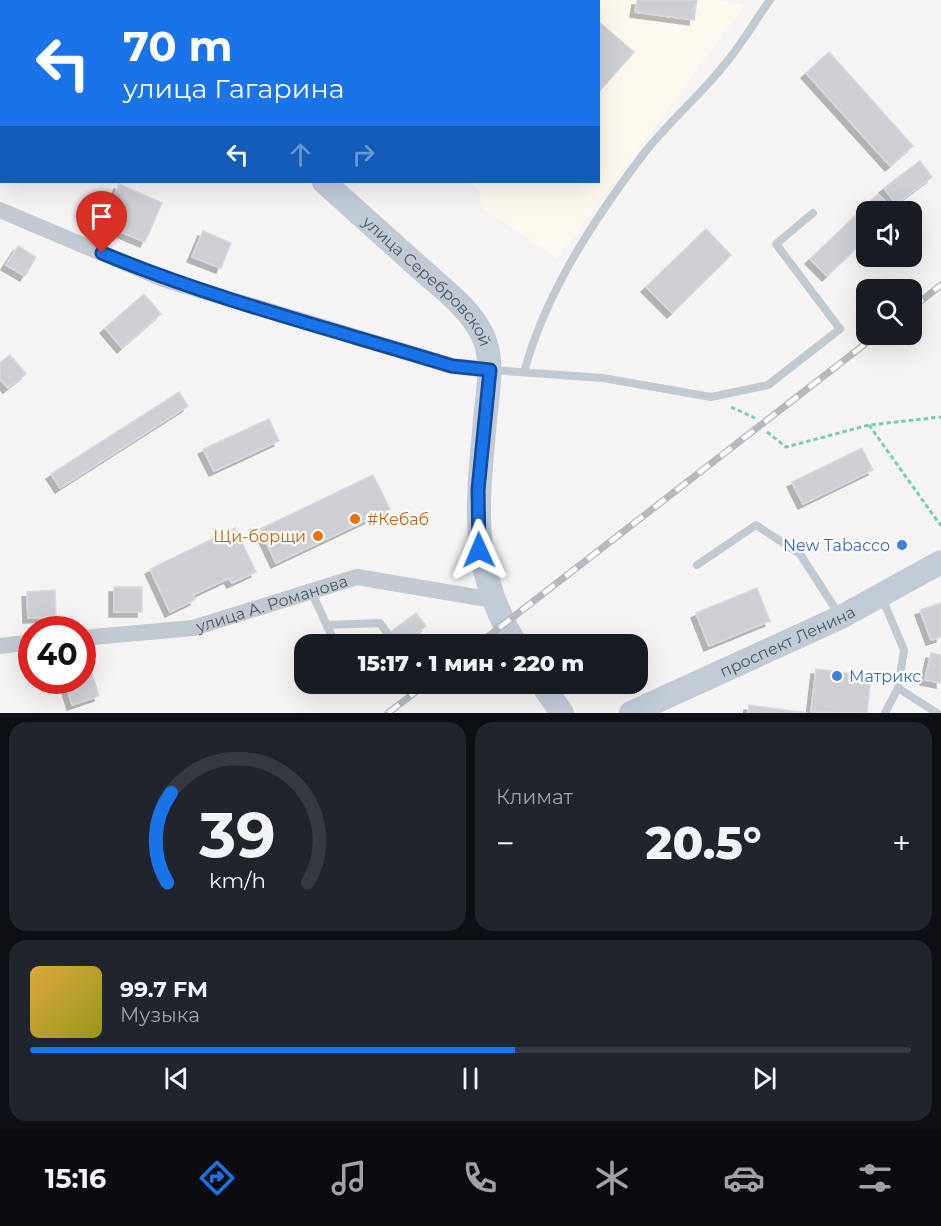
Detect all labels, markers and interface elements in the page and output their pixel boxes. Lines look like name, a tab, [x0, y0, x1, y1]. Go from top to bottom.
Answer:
text: 70 m	[123, 20, 233, 72]
icon: left	[24, 24, 102, 102]
text: улица Гагарина	[123, 72, 344, 105]
icon: left	[221, 138, 254, 171]
icon: ahead	[284, 138, 317, 171]
icon: right	[347, 138, 380, 171]
pin	[76, 191, 127, 253]
icon: arrive	[85, 200, 118, 233]
map controls	[856, 201, 922, 345]
button: sound	[856, 201, 922, 267]
street label: улица Серебровской	[358, 211, 496, 349]
button: search	[856, 279, 922, 345]
place label: #Кебаб	[367, 510, 429, 529]
marker: #Кебаб	[348, 512, 362, 526]
position arrow	[447, 518, 511, 582]
place label: Щи-борщи	[213, 527, 306, 546]
marker: Щи-борщи	[311, 529, 325, 543]
place label: New Tabacco	[783, 536, 890, 555]
marker: New Tabacco	[895, 538, 909, 552]
street label: улица А. Романова	[193, 571, 350, 636]
street label: проспект Ленина	[717, 602, 858, 681]
speed limit sign: 40	[18, 616, 96, 694]
text: 15:17 · 1 мин · 220 m	[358, 650, 584, 677]
place label: Матрикс	[849, 667, 921, 686]
marker: Матрикс	[830, 669, 844, 683]
text: Климат	[496, 785, 573, 809]
text: 39	[198, 797, 276, 873]
text: 20.5°	[646, 815, 761, 870]
text: −	[496, 823, 515, 863]
text: +	[892, 823, 911, 863]
text: km/h	[209, 868, 266, 894]
text: 99.7 FM	[120, 976, 208, 1003]
text: Музыка	[120, 1003, 200, 1027]
icon: previous	[160, 1062, 193, 1095]
icon: pause	[454, 1062, 487, 1095]
icon: next	[748, 1062, 781, 1095]
icon: directions	[196, 1157, 238, 1199]
icon: music	[328, 1157, 370, 1199]
icon: phone	[459, 1157, 501, 1199]
icon: climate	[591, 1157, 633, 1199]
icon: car	[723, 1157, 765, 1199]
icon: filters	[854, 1157, 896, 1199]
text: 15:16	[45, 1162, 106, 1195]

